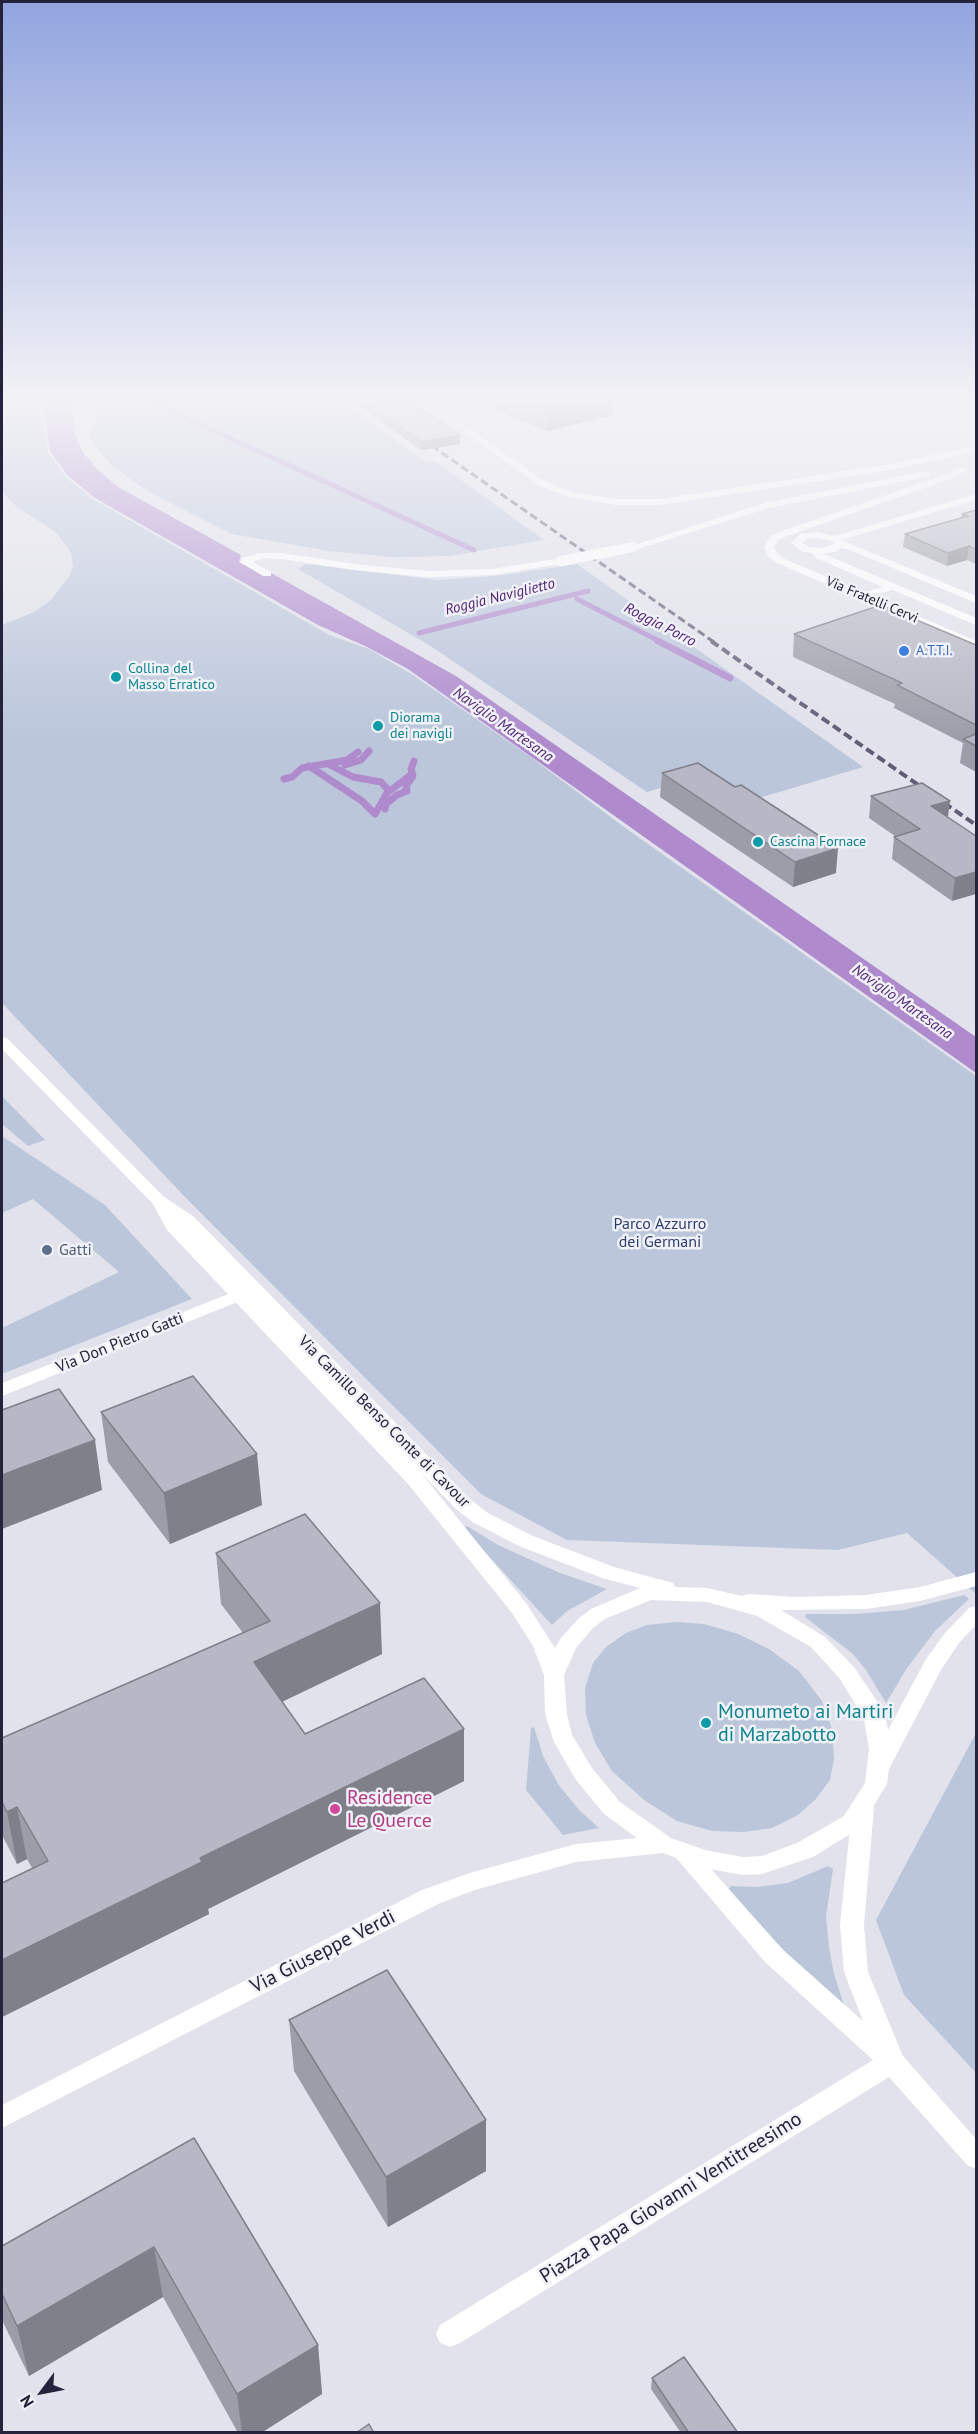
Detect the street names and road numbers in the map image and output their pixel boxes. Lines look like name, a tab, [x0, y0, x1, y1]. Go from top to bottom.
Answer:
street label: Via Fratelli Cervi	[823, 573, 921, 627]
street label: Via Don Pietro Gatti	[54, 1309, 186, 1377]
street label: Via Camillo Benso Conte di Cavour	[294, 1332, 474, 1512]
street label: Via Giuseppe Verdi	[247, 1905, 399, 1999]
street label: Piazza Papa Giovanni Ventitreesimo	[536, 2107, 806, 2289]

